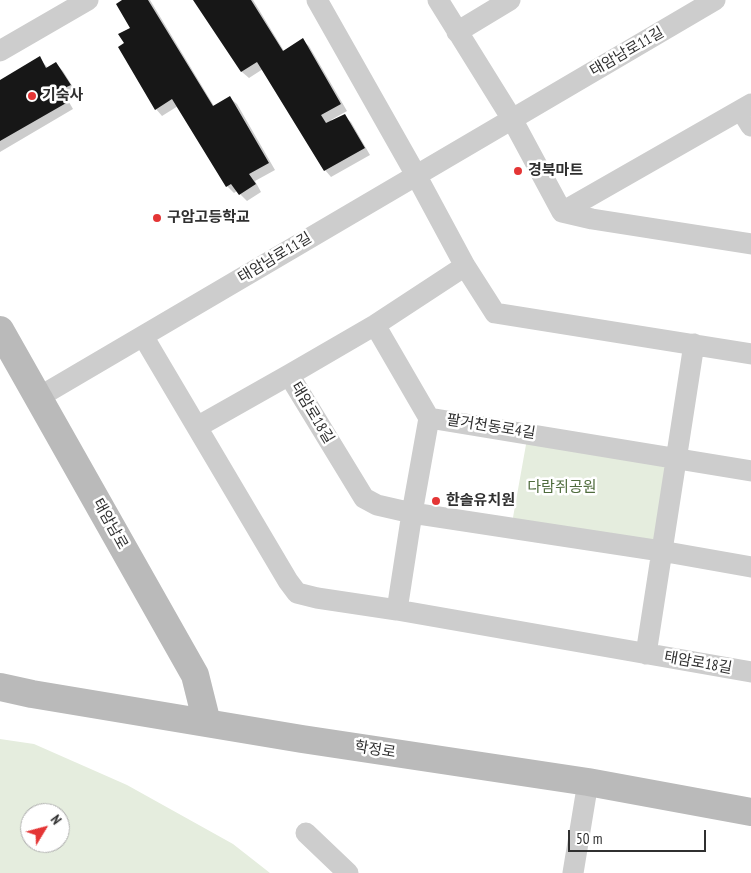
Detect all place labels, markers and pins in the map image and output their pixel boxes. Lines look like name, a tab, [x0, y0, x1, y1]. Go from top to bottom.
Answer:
place label: 기숙사	[42, 87, 83, 105]
marker: 기숙사	[26, 90, 38, 102]
place label: 경북마트	[528, 162, 583, 180]
marker: 경북마트	[512, 165, 524, 177]
place label: 구암고등학교	[167, 209, 250, 227]
marker: 구암고등학교	[151, 212, 163, 224]
place label: 한솔유치원	[446, 492, 515, 510]
marker: 한솔유치원	[430, 495, 442, 507]

